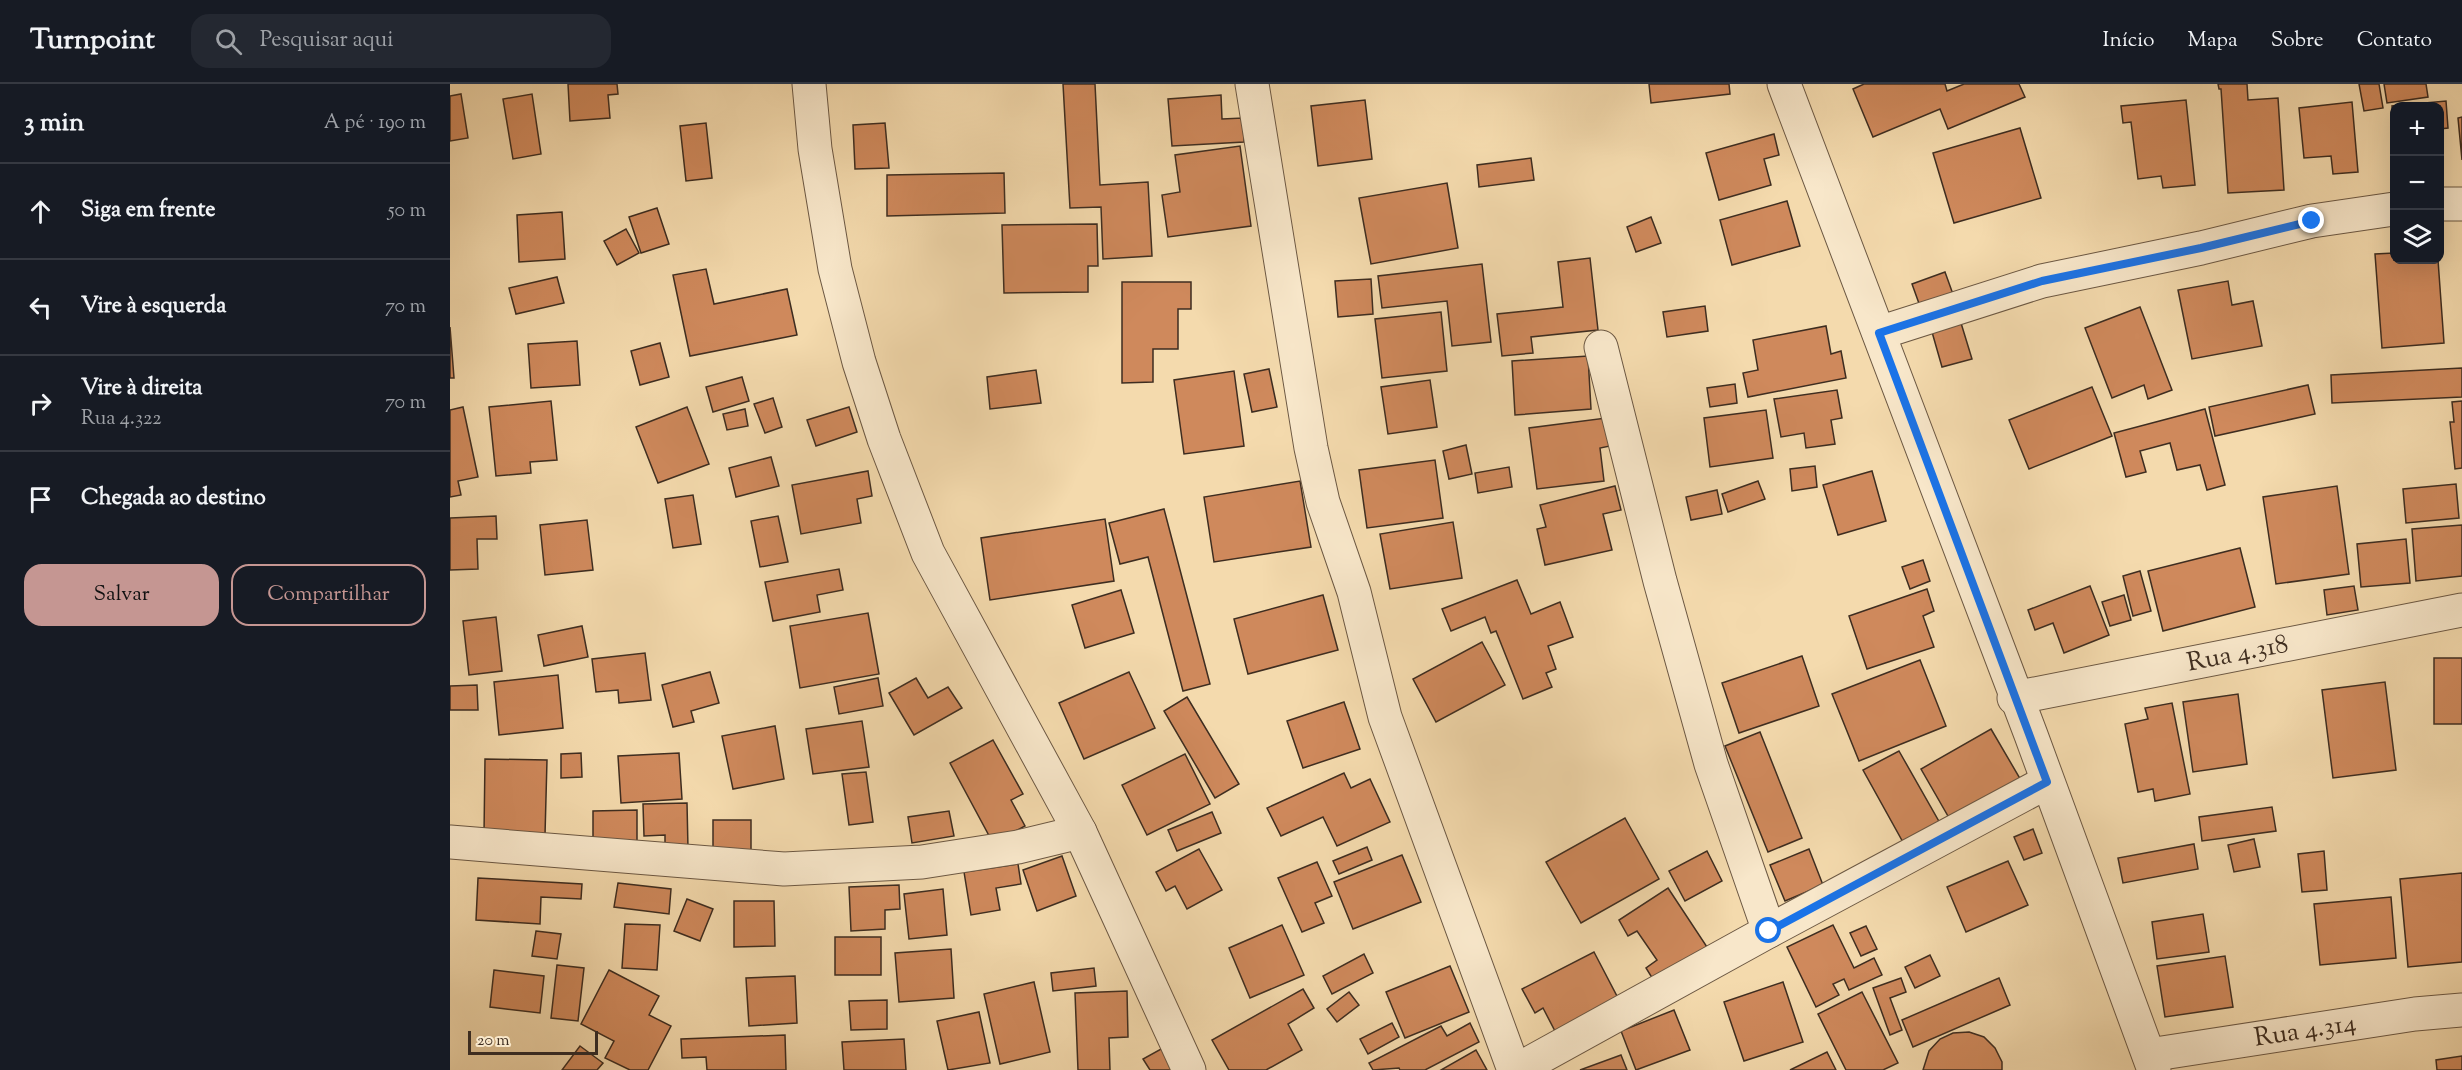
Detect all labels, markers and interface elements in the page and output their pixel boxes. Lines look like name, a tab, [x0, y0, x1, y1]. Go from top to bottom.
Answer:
search box	[191, 14, 611, 68]
text: Turnpoint	[30, 21, 155, 61]
icon: search	[212, 25, 245, 58]
text: Pesquisar aqui	[260, 25, 393, 57]
text: Início	[2103, 26, 2155, 56]
text: Mapa	[2188, 26, 2238, 56]
text: Sobre	[2271, 26, 2324, 56]
text: Contato	[2357, 26, 2432, 56]
map controls	[2390, 102, 2444, 264]
button: +	[2390, 102, 2444, 156]
text: 3 min	[24, 105, 84, 142]
text: A pé · 190 m	[324, 109, 426, 138]
button: −	[2390, 156, 2444, 210]
icon: ahead	[24, 195, 57, 228]
text: Siga em frente	[81, 195, 216, 227]
text: 50 m	[388, 197, 426, 226]
route end	[2298, 207, 2324, 233]
button: layers	[2390, 210, 2444, 264]
icon: left	[24, 291, 57, 324]
text: Vire à esquerda	[81, 291, 226, 323]
text: 70 m	[385, 293, 426, 322]
text: Vire à direita	[81, 373, 203, 405]
icon: right	[24, 387, 57, 420]
text: 70 m	[385, 389, 426, 418]
text: Rua 4.322	[81, 405, 162, 434]
icon: arrive	[24, 483, 57, 516]
text: Chegada ao destino	[81, 483, 266, 515]
button: Salvar	[24, 564, 219, 626]
button: Compartilhar	[231, 564, 426, 626]
street label: Rua 4.318	[2184, 626, 2292, 682]
route start	[1755, 917, 1781, 943]
street label: Rua 4.314	[2252, 1005, 2359, 1057]
scale bar	[468, 1028, 598, 1056]
text: 20 m	[477, 1030, 510, 1053]

